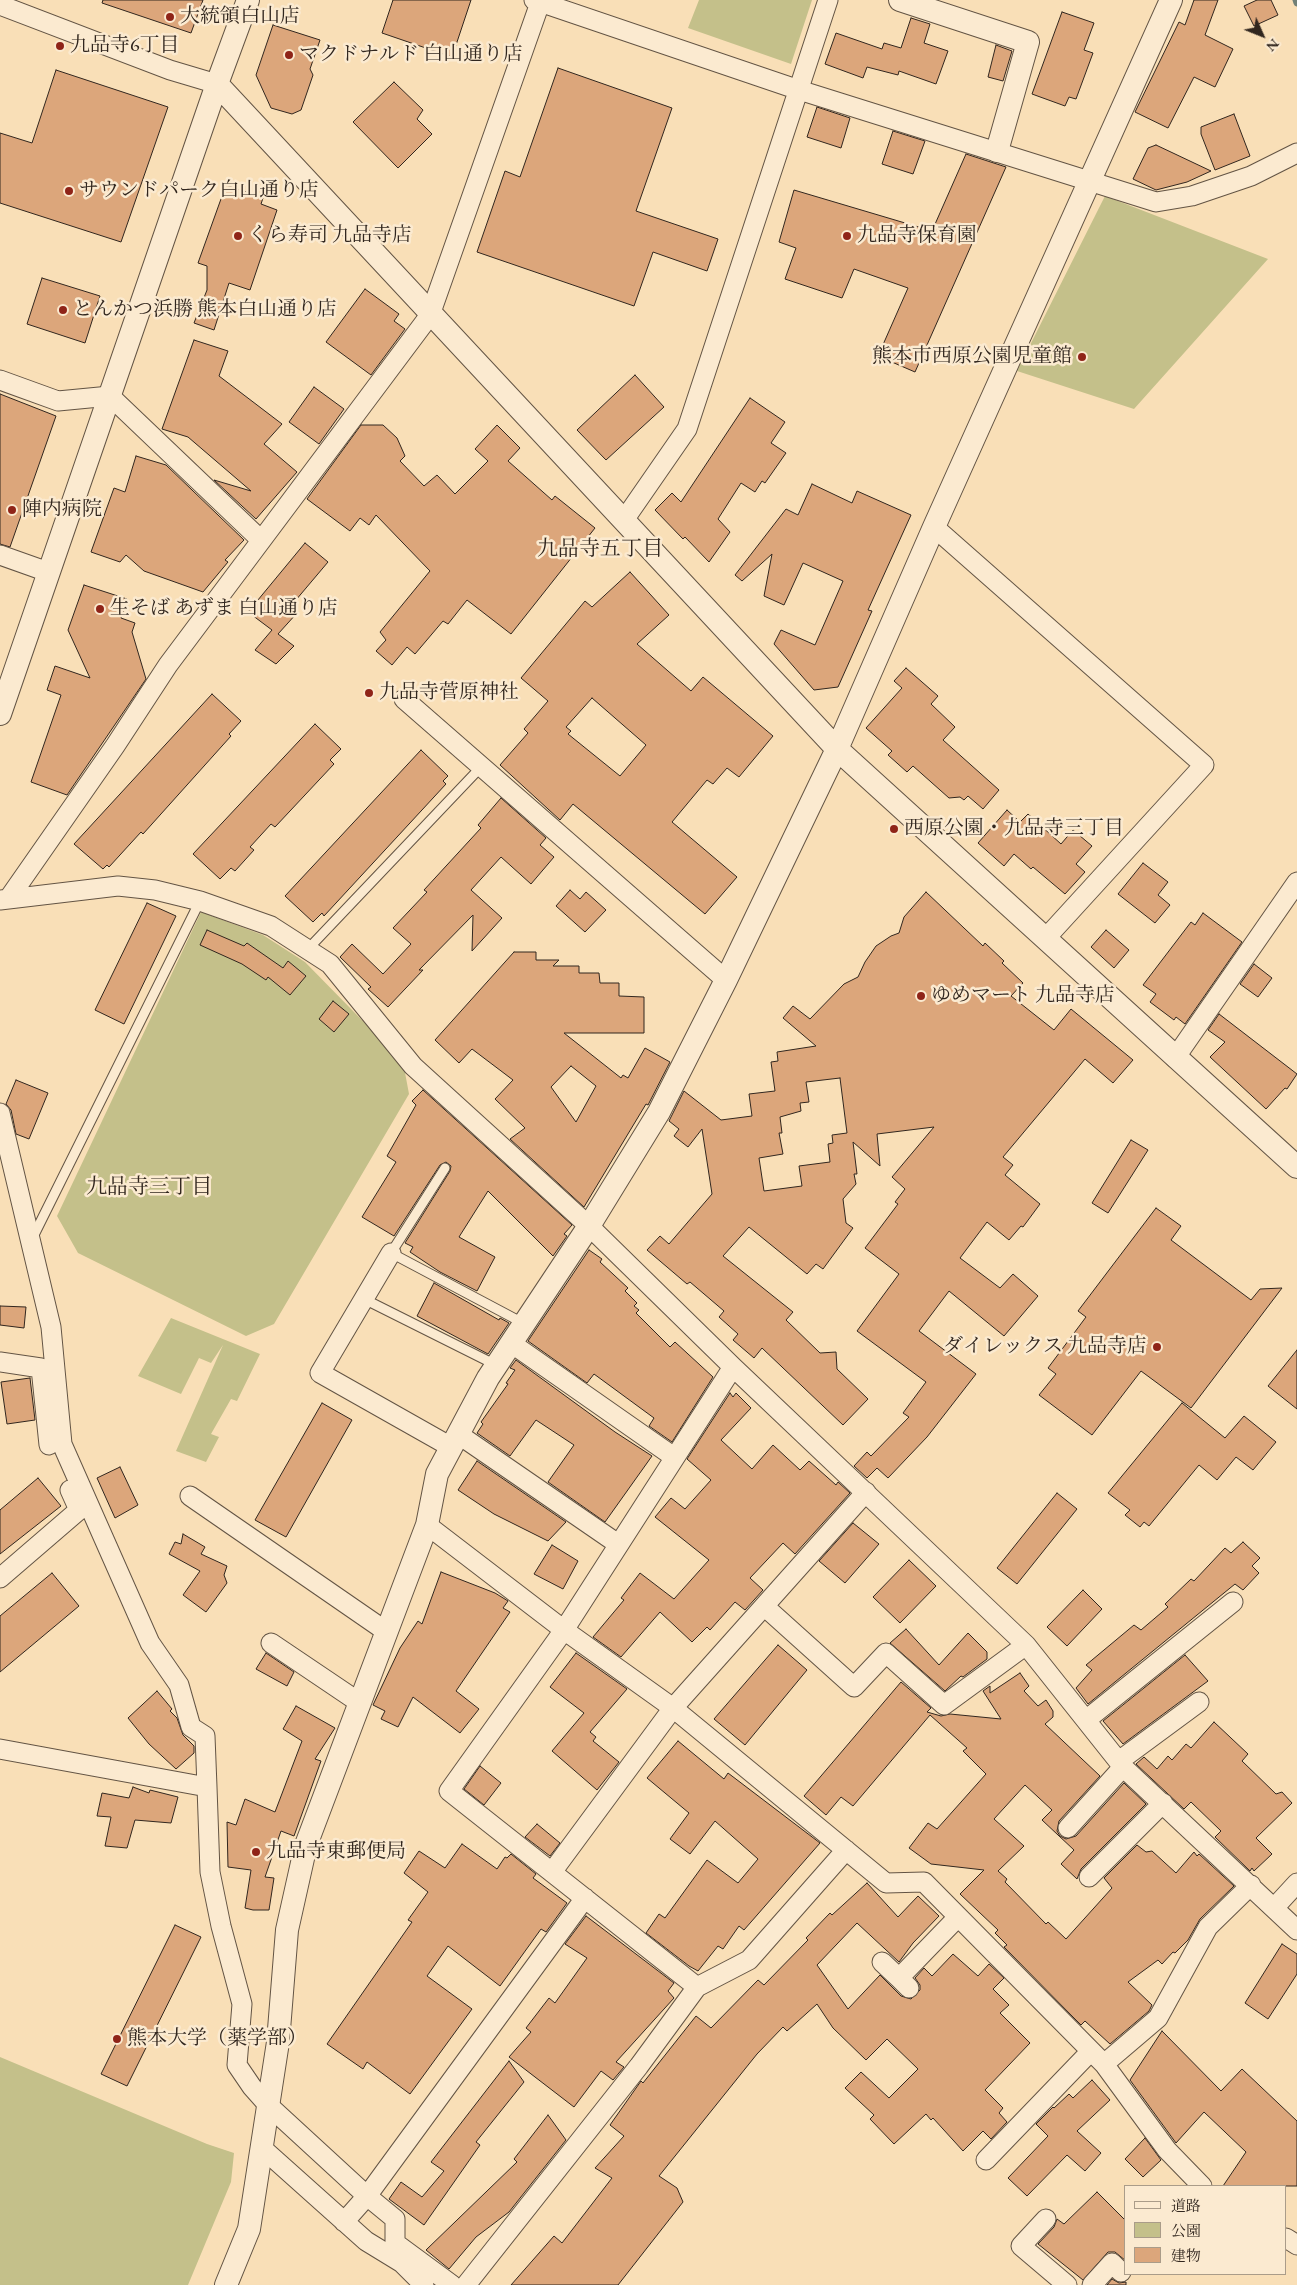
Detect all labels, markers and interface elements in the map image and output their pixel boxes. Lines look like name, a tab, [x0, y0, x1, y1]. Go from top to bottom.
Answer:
place label: 大統領白山店	[180, 5, 300, 29]
north arrow	[1237, 10, 1287, 60]
marker: 大統領白山店	[164, 11, 176, 23]
place label: 九品寺6丁目	[70, 34, 180, 58]
text: N	[1262, 35, 1283, 56]
marker: 九品寺6丁目	[54, 40, 66, 52]
place label: マクドナルド 白山通り店	[299, 43, 523, 67]
marker: マクドナルド 白山通り店	[283, 49, 295, 61]
place label: サウンドパーク白山通り店	[79, 179, 319, 203]
marker: サウンドパーク白山通り店	[63, 185, 75, 197]
place label: くら寿司 九品寺店	[248, 224, 412, 248]
place label: 九品寺保育園	[857, 224, 977, 248]
marker: くら寿司 九品寺店	[232, 230, 244, 242]
marker: 九品寺保育園	[841, 230, 853, 242]
place label: とんかつ浜勝 熊本白山通り店	[73, 298, 337, 322]
marker: とんかつ浜勝 熊本白山通り店	[57, 304, 69, 316]
place label: 熊本市西原公園児童館	[872, 345, 1072, 369]
marker: 熊本市西原公園児童館	[1076, 351, 1088, 363]
place label: 陣内病院	[22, 498, 102, 522]
marker: 陣内病院	[6, 504, 18, 516]
district label: 九品寺五丁目	[537, 536, 663, 562]
place label: 生そば あずま 白山通り店	[110, 597, 338, 621]
marker: 生そば あずま 白山通り店	[94, 603, 106, 615]
place label: 九品寺菅原神社	[379, 681, 519, 705]
marker: 九品寺菅原神社	[363, 687, 375, 699]
place label: 西原公園・九品寺三丁目	[904, 817, 1124, 841]
marker: 西原公園・九品寺三丁目	[888, 823, 900, 835]
place label: ゆめマート 九品寺店	[931, 984, 1115, 1008]
marker: ゆめマート 九品寺店	[915, 990, 927, 1002]
district label: 九品寺三丁目	[86, 1174, 212, 1200]
place label: ダイレックス 九品寺店	[943, 1335, 1147, 1359]
marker: ダイレックス 九品寺店	[1151, 1341, 1163, 1353]
place label: 九品寺東郵便局	[266, 1840, 406, 1864]
marker: 九品寺東郵便局	[250, 1846, 262, 1858]
place label: 熊本大学（薬学部）	[127, 2027, 307, 2051]
marker: 熊本大学（薬学部）	[111, 2033, 123, 2045]
legend	[1124, 2185, 1287, 2275]
text: 道路	[1171, 2196, 1201, 2215]
text: 公園	[1171, 2221, 1201, 2240]
text: 建物	[1171, 2246, 1201, 2265]

